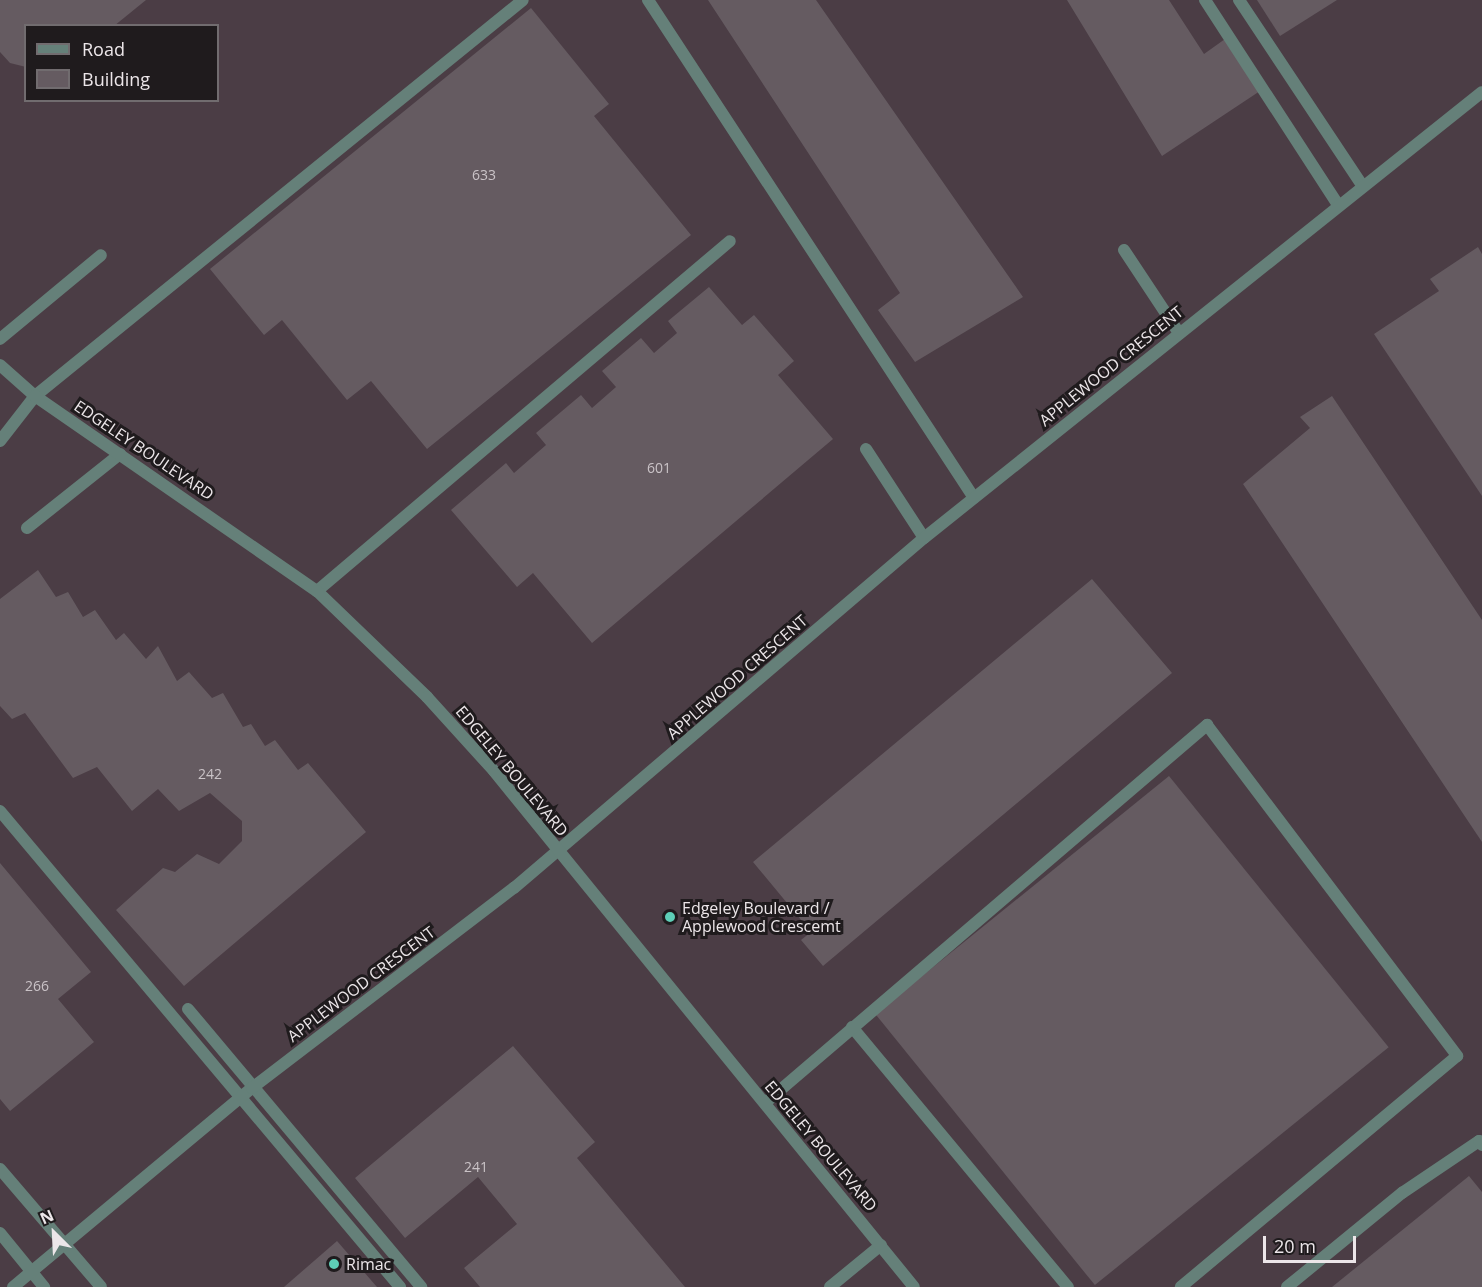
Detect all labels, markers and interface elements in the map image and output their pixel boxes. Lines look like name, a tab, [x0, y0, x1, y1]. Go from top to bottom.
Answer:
legend	[24, 24, 219, 102]
text: Road	[82, 37, 125, 61]
text: Building	[82, 67, 150, 91]
house number: 633	[472, 167, 496, 183]
street label: APPLEWOOD CRESCENT	[1035, 302, 1187, 430]
street label: EDGELEY BOULEVARD	[71, 396, 217, 504]
house number: 601	[647, 460, 671, 476]
street label: APPLEWOOD CRESCENT	[663, 611, 811, 743]
street label: EDGELEY BOULEVARD	[452, 702, 572, 840]
house number: 242	[198, 766, 222, 782]
place label: Edgeley Boulevard / Applewood Crescemt	[682, 898, 841, 936]
marker: Edgeley Boulevard / Applewood Crescemt	[663, 910, 677, 924]
street label: APPLEWOOD CRESCENT	[284, 922, 438, 1046]
house number: 266	[25, 978, 49, 994]
street label: EDGELEY BOULEVARD	[761, 1077, 881, 1215]
house number: 241	[464, 1159, 488, 1175]
north arrow	[24, 1203, 84, 1263]
text: N	[36, 1204, 57, 1229]
scale bar	[1266, 1224, 1359, 1262]
text: 20 m	[1274, 1234, 1316, 1258]
place label: Rimac	[346, 1254, 391, 1274]
marker: Rimac	[327, 1257, 341, 1271]

